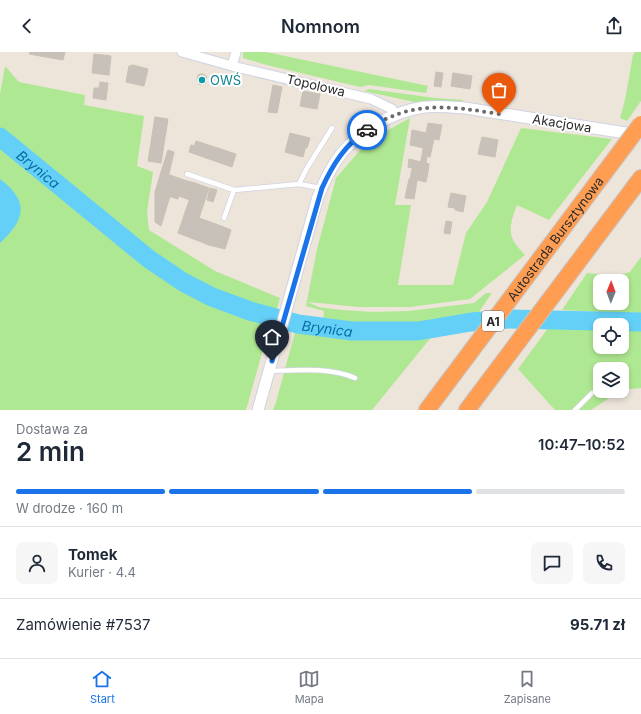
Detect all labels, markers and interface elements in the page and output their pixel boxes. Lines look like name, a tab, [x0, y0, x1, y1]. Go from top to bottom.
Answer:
icon: back	[16, 15, 38, 37]
icon: share	[603, 15, 625, 37]
text: Nomnom	[281, 16, 360, 37]
street label: Topolowa	[285, 71, 347, 99]
place label: OWŚ	[210, 72, 241, 88]
pin	[482, 73, 516, 114]
marker: OWŚ	[197, 75, 207, 85]
icon: bag	[488, 79, 510, 101]
courier	[347, 110, 387, 150]
street label: Akacjowa	[531, 110, 593, 136]
icon: car	[356, 119, 378, 141]
water label: Brynica	[14, 146, 64, 192]
street label: Autostrada Bursztynowa	[504, 173, 607, 304]
north arrow	[593, 274, 629, 310]
map controls	[593, 274, 629, 398]
road number: A1	[482, 311, 504, 331]
water label: Brynica	[301, 316, 354, 340]
button: locate	[593, 318, 629, 354]
pin	[255, 320, 289, 361]
icon: home	[261, 326, 283, 348]
button: layers	[593, 362, 629, 398]
text: Dostawa za	[16, 421, 88, 437]
text: 10:47–10:52	[538, 435, 625, 454]
text: 2 min	[16, 436, 85, 467]
text: W drodze · 160 m	[16, 500, 123, 516]
button: person	[16, 542, 58, 584]
button: chat	[531, 542, 573, 584]
button: phone	[583, 542, 625, 584]
text: Tomek	[68, 545, 117, 564]
text: Kurier · 4.4	[68, 564, 136, 580]
text: Zamówienie #7537	[16, 615, 151, 634]
text: 95.71 zł	[570, 615, 625, 634]
tab: Start	[90, 668, 115, 706]
tab: Mapa	[295, 668, 324, 706]
tab: Zapisane	[504, 668, 551, 706]

